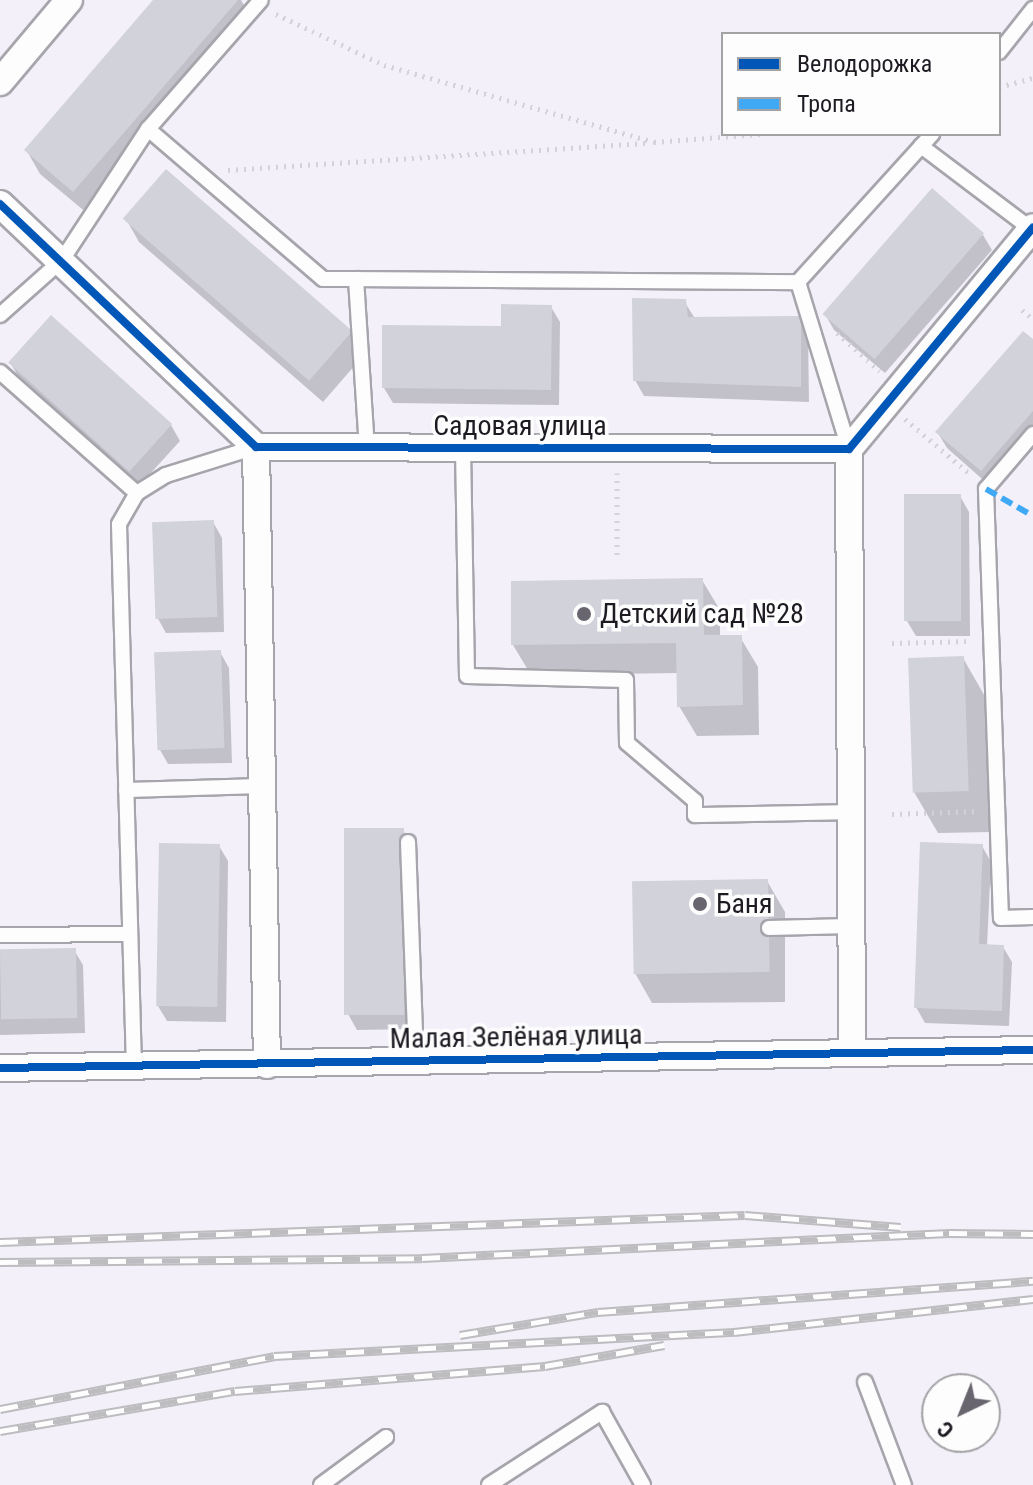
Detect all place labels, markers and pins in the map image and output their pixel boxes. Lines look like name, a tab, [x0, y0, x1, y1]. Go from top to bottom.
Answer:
place label: Детский сад №28	[600, 597, 804, 631]
marker: Детский сад №28	[575, 605, 593, 623]
place label: Баня	[716, 887, 773, 921]
marker: Баня	[691, 895, 709, 913]

